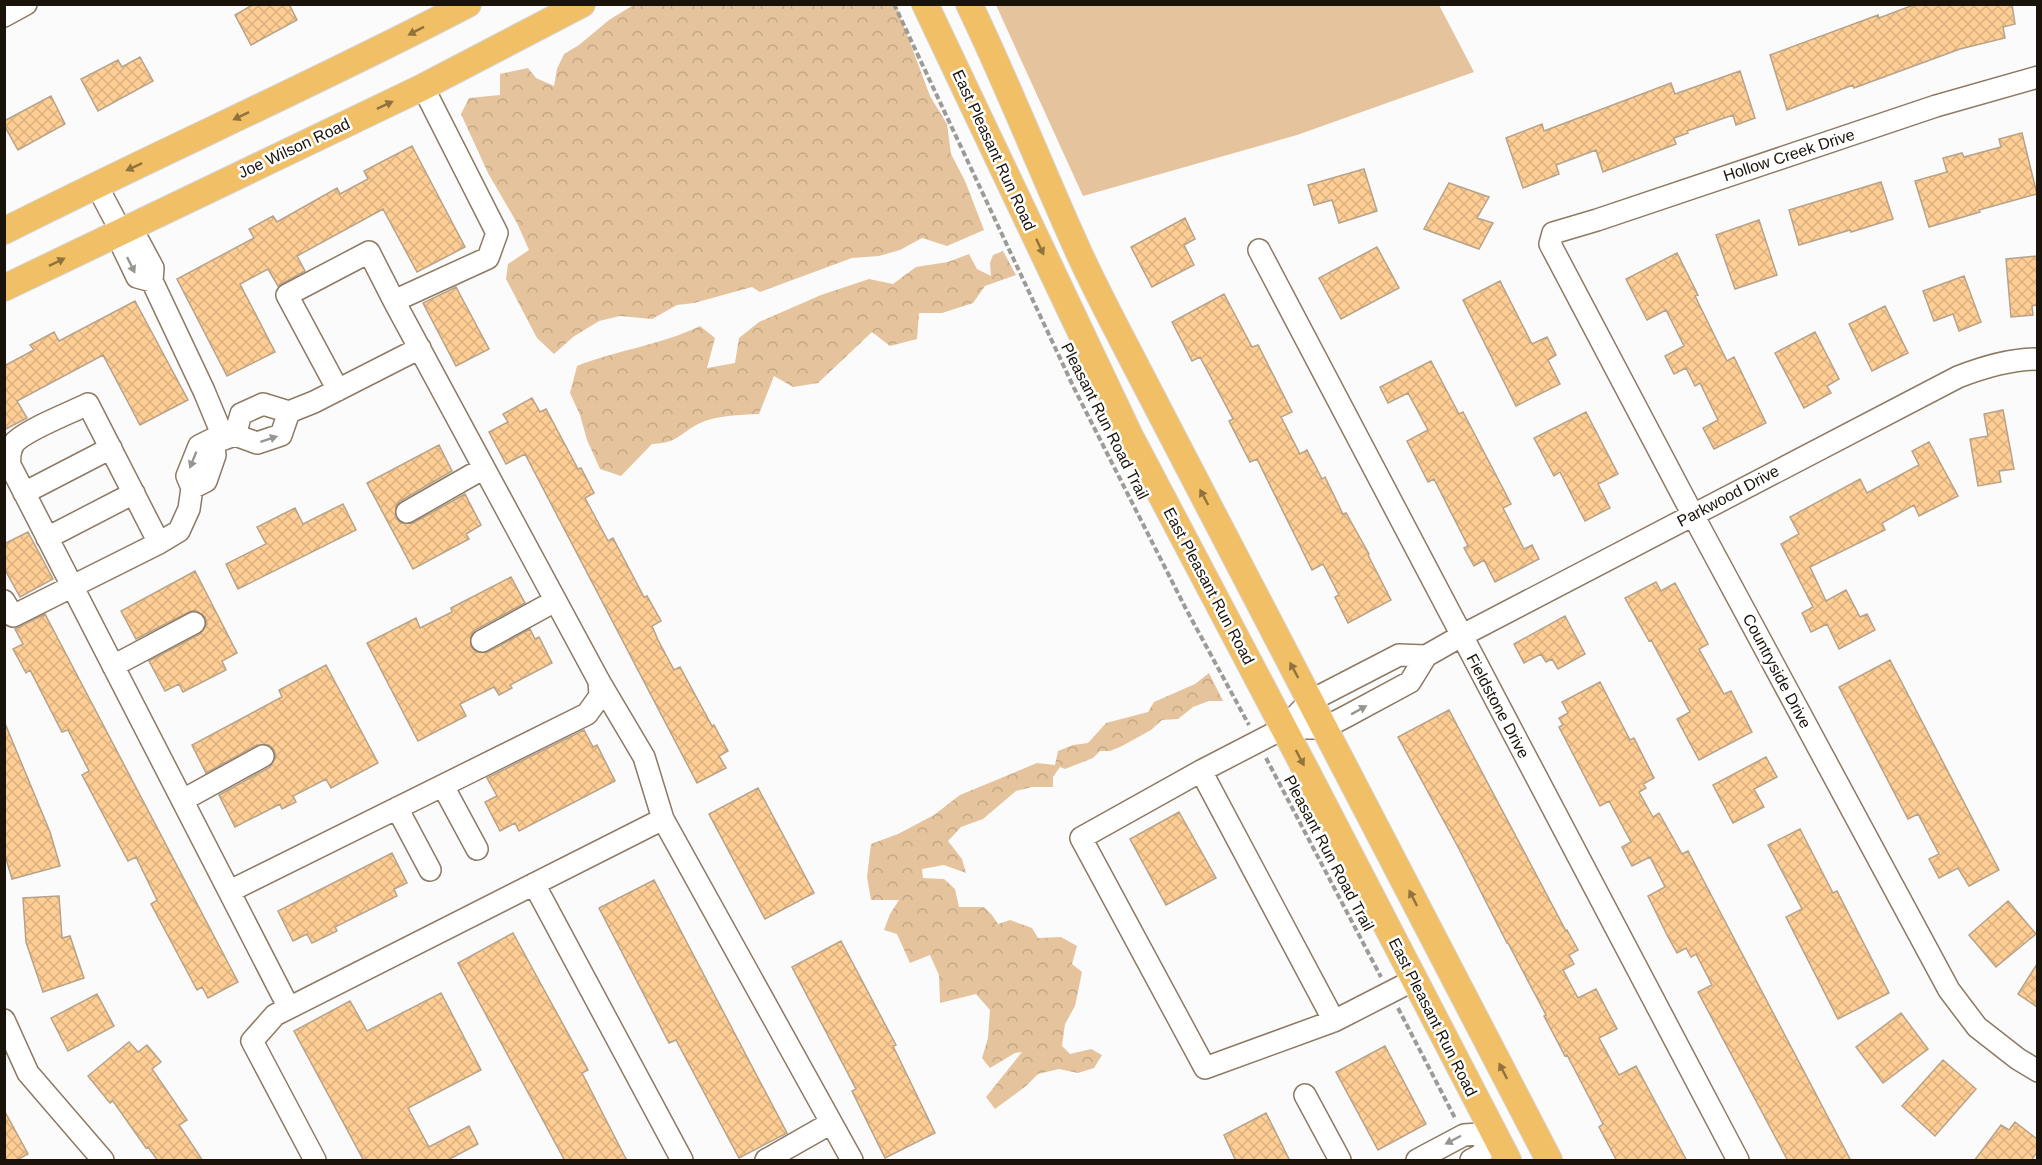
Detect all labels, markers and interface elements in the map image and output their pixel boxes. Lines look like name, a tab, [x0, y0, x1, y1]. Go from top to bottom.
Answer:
one-way arrow	[408, 27, 425, 36]
street label: East Pleasant Run Road	[949, 67, 1039, 233]
one-way arrow	[376, 101, 393, 110]
one-way arrow	[232, 112, 249, 121]
street label: Joe Wilson Road	[236, 115, 352, 181]
street label: Hollow Creek Drive	[1721, 126, 1857, 184]
one-way arrow	[124, 162, 142, 172]
one-way arrow	[1036, 239, 1045, 256]
one-way arrow	[48, 257, 66, 267]
one-way arrow	[126, 257, 136, 274]
street label: Pleasant Run Road Trail	[1058, 340, 1152, 502]
one-way arrow	[260, 434, 278, 443]
one-way arrow	[188, 451, 198, 469]
street label: Parkwood Drive	[1674, 462, 1782, 530]
one-way arrow	[1199, 488, 1208, 505]
street label: East Pleasant Run Road	[1160, 505, 1258, 667]
street label: Countryside Drive	[1740, 611, 1814, 731]
street label: Fieldstone Drive	[1463, 651, 1533, 761]
one-way arrow	[1289, 661, 1299, 678]
one-way arrow	[1351, 705, 1368, 715]
one-way arrow	[1294, 749, 1304, 767]
street label: Pleasant Run Road Trail	[1281, 772, 1377, 934]
one-way arrow	[1408, 890, 1418, 907]
street label: East Pleasant Run Road	[1386, 935, 1480, 1099]
one-way arrow	[1498, 1063, 1508, 1080]
one-way arrow	[1444, 1135, 1461, 1145]

